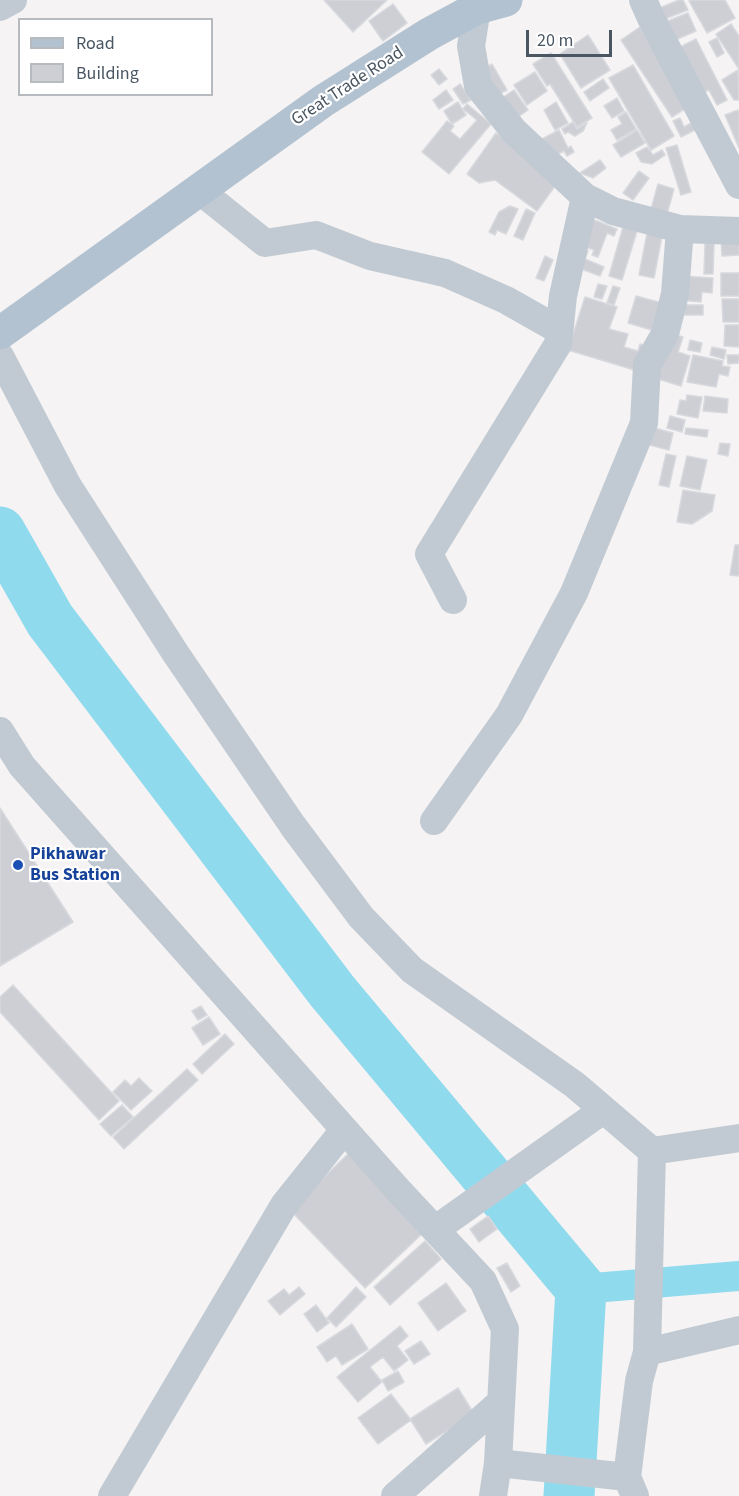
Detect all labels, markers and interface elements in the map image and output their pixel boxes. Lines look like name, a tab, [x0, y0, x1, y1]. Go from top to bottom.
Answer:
legend	[18, 18, 213, 96]
scale bar	[529, 18, 614, 56]
text: 20 m	[537, 28, 573, 53]
text: Road	[76, 31, 115, 56]
street label: Great Trade Road	[288, 43, 408, 131]
text: Building	[76, 61, 139, 86]
place label: Pikhawar Bus Station	[30, 844, 120, 886]
marker: Pikhawar Bus Station	[11, 858, 25, 872]

